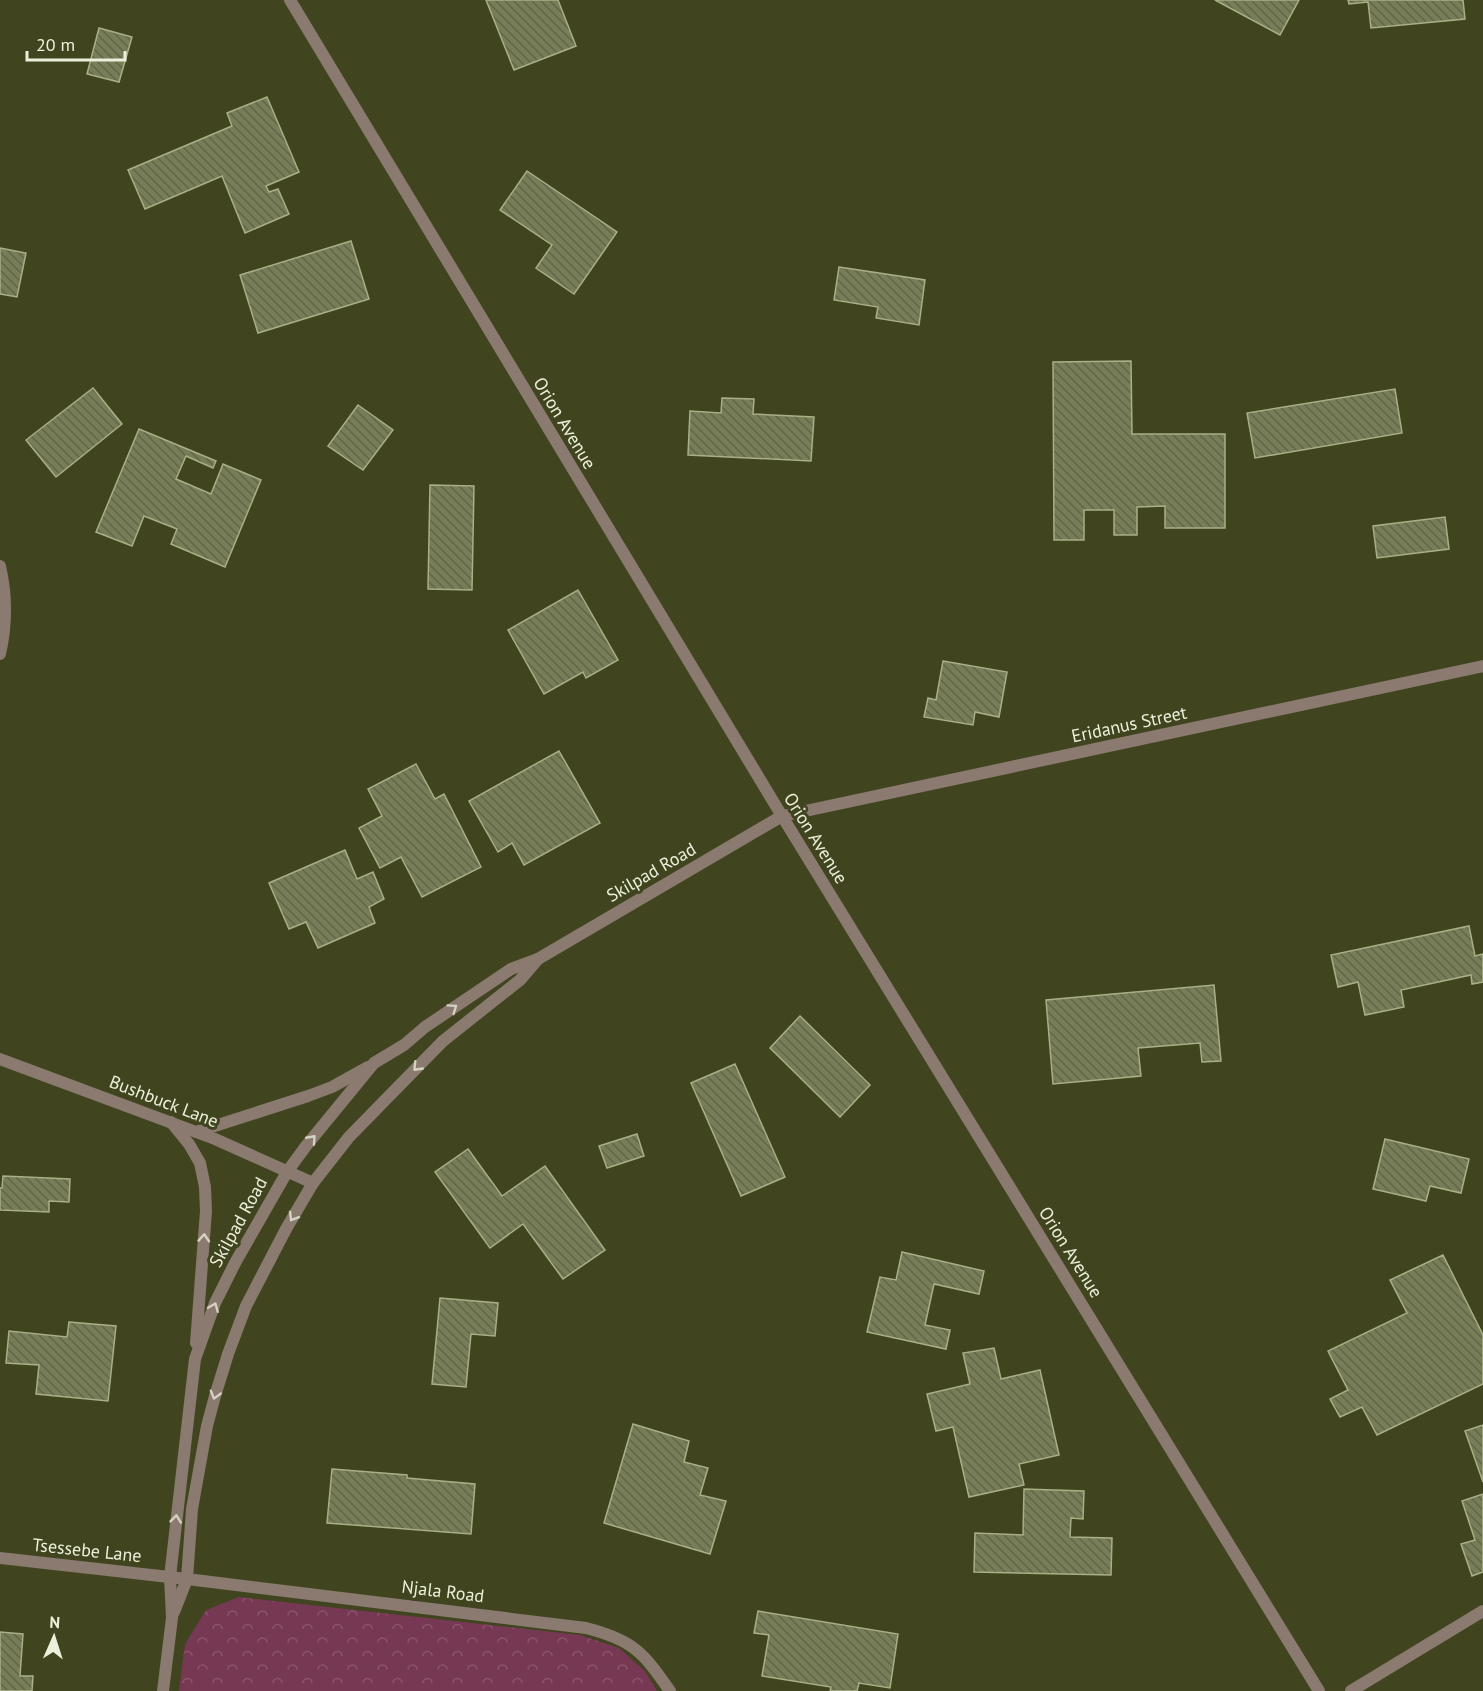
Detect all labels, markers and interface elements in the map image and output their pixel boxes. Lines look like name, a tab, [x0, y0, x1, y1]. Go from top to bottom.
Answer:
scale bar	[27, 24, 124, 62]
text: 20 m	[36, 33, 75, 56]
street label: Orion Avenue	[529, 373, 601, 473]
street label: Eridanus Street	[1069, 701, 1189, 747]
street label: Orion Avenue	[779, 788, 853, 888]
street label: Skilpad Road	[602, 837, 700, 907]
one-way arrow	[446, 1004, 457, 1015]
one-way arrow	[413, 1061, 424, 1071]
street label: Bushbuck Lane	[106, 1070, 222, 1132]
one-way arrow	[305, 1135, 316, 1146]
street label: Skilpad Road	[204, 1173, 272, 1271]
street label: Orion Avenue	[1034, 1202, 1108, 1302]
one-way arrow	[289, 1211, 300, 1221]
one-way arrow	[197, 1233, 210, 1242]
one-way arrow	[207, 1302, 219, 1313]
one-way arrow	[210, 1389, 222, 1400]
one-way arrow	[169, 1514, 182, 1523]
street label: Tsessebe Lane	[31, 1533, 143, 1567]
street label: Njala Road	[400, 1575, 486, 1607]
north arrow	[24, 1607, 84, 1667]
text: N	[49, 1612, 61, 1632]

